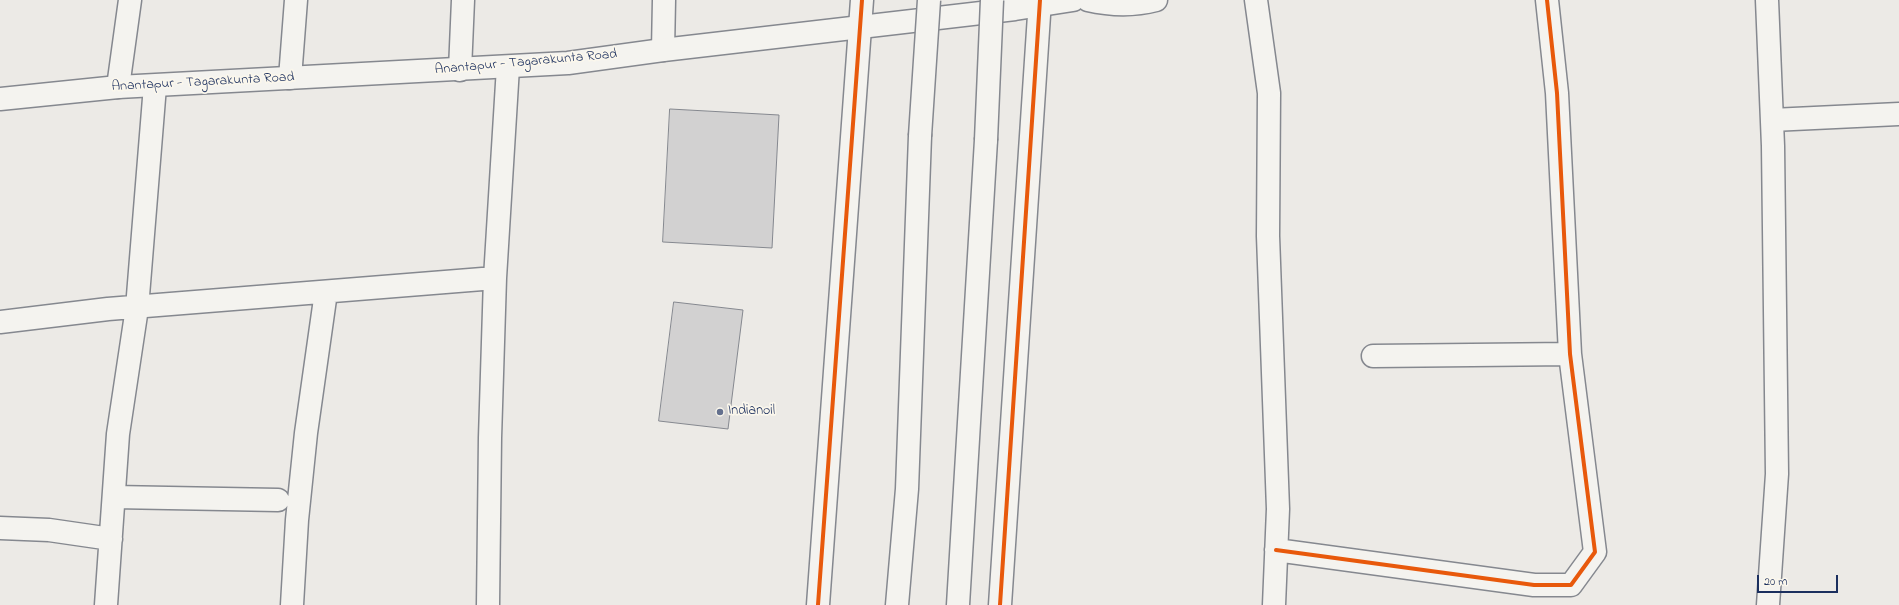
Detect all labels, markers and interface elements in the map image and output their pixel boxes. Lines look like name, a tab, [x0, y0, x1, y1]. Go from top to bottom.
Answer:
street label: Anantapur - Tagarakunta Road	[434, 47, 618, 79]
street label: Anantapur - Tagarakunta Road	[111, 70, 295, 96]
place label: Indianoil	[728, 404, 775, 420]
marker: Indianoil	[715, 407, 725, 417]
scale bar	[1759, 567, 1840, 593]
text: 20 m	[1764, 573, 1787, 591]

